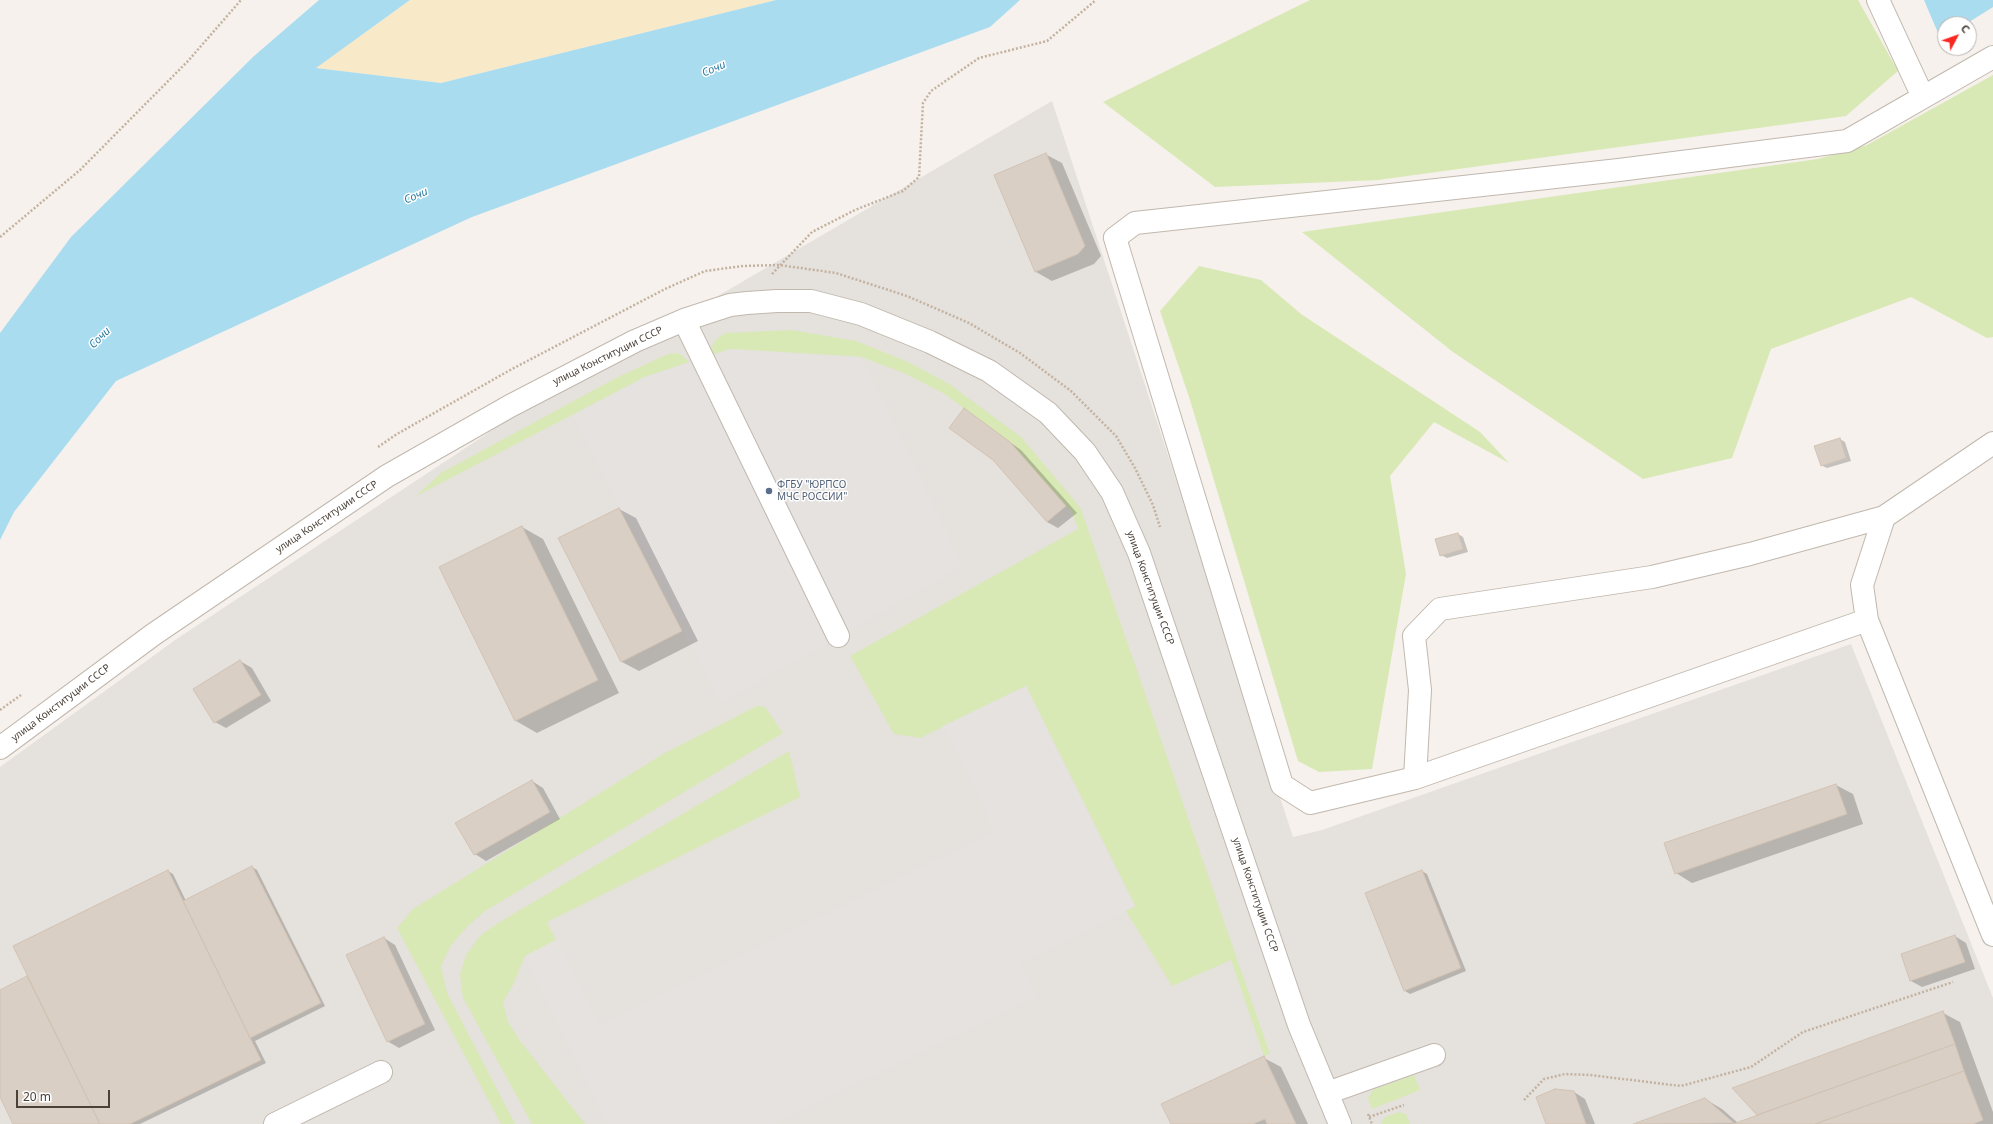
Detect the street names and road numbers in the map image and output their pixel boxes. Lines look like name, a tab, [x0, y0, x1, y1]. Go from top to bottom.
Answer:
street label: улица Конституции СССР	[551, 324, 665, 388]
street label: улица Конституции СССР	[274, 478, 380, 556]
street label: улица Конституции СССР	[1124, 529, 1176, 647]
street label: улица Конституции СССР	[9, 662, 113, 744]
street label: улица Конституции СССР	[1230, 836, 1280, 954]

